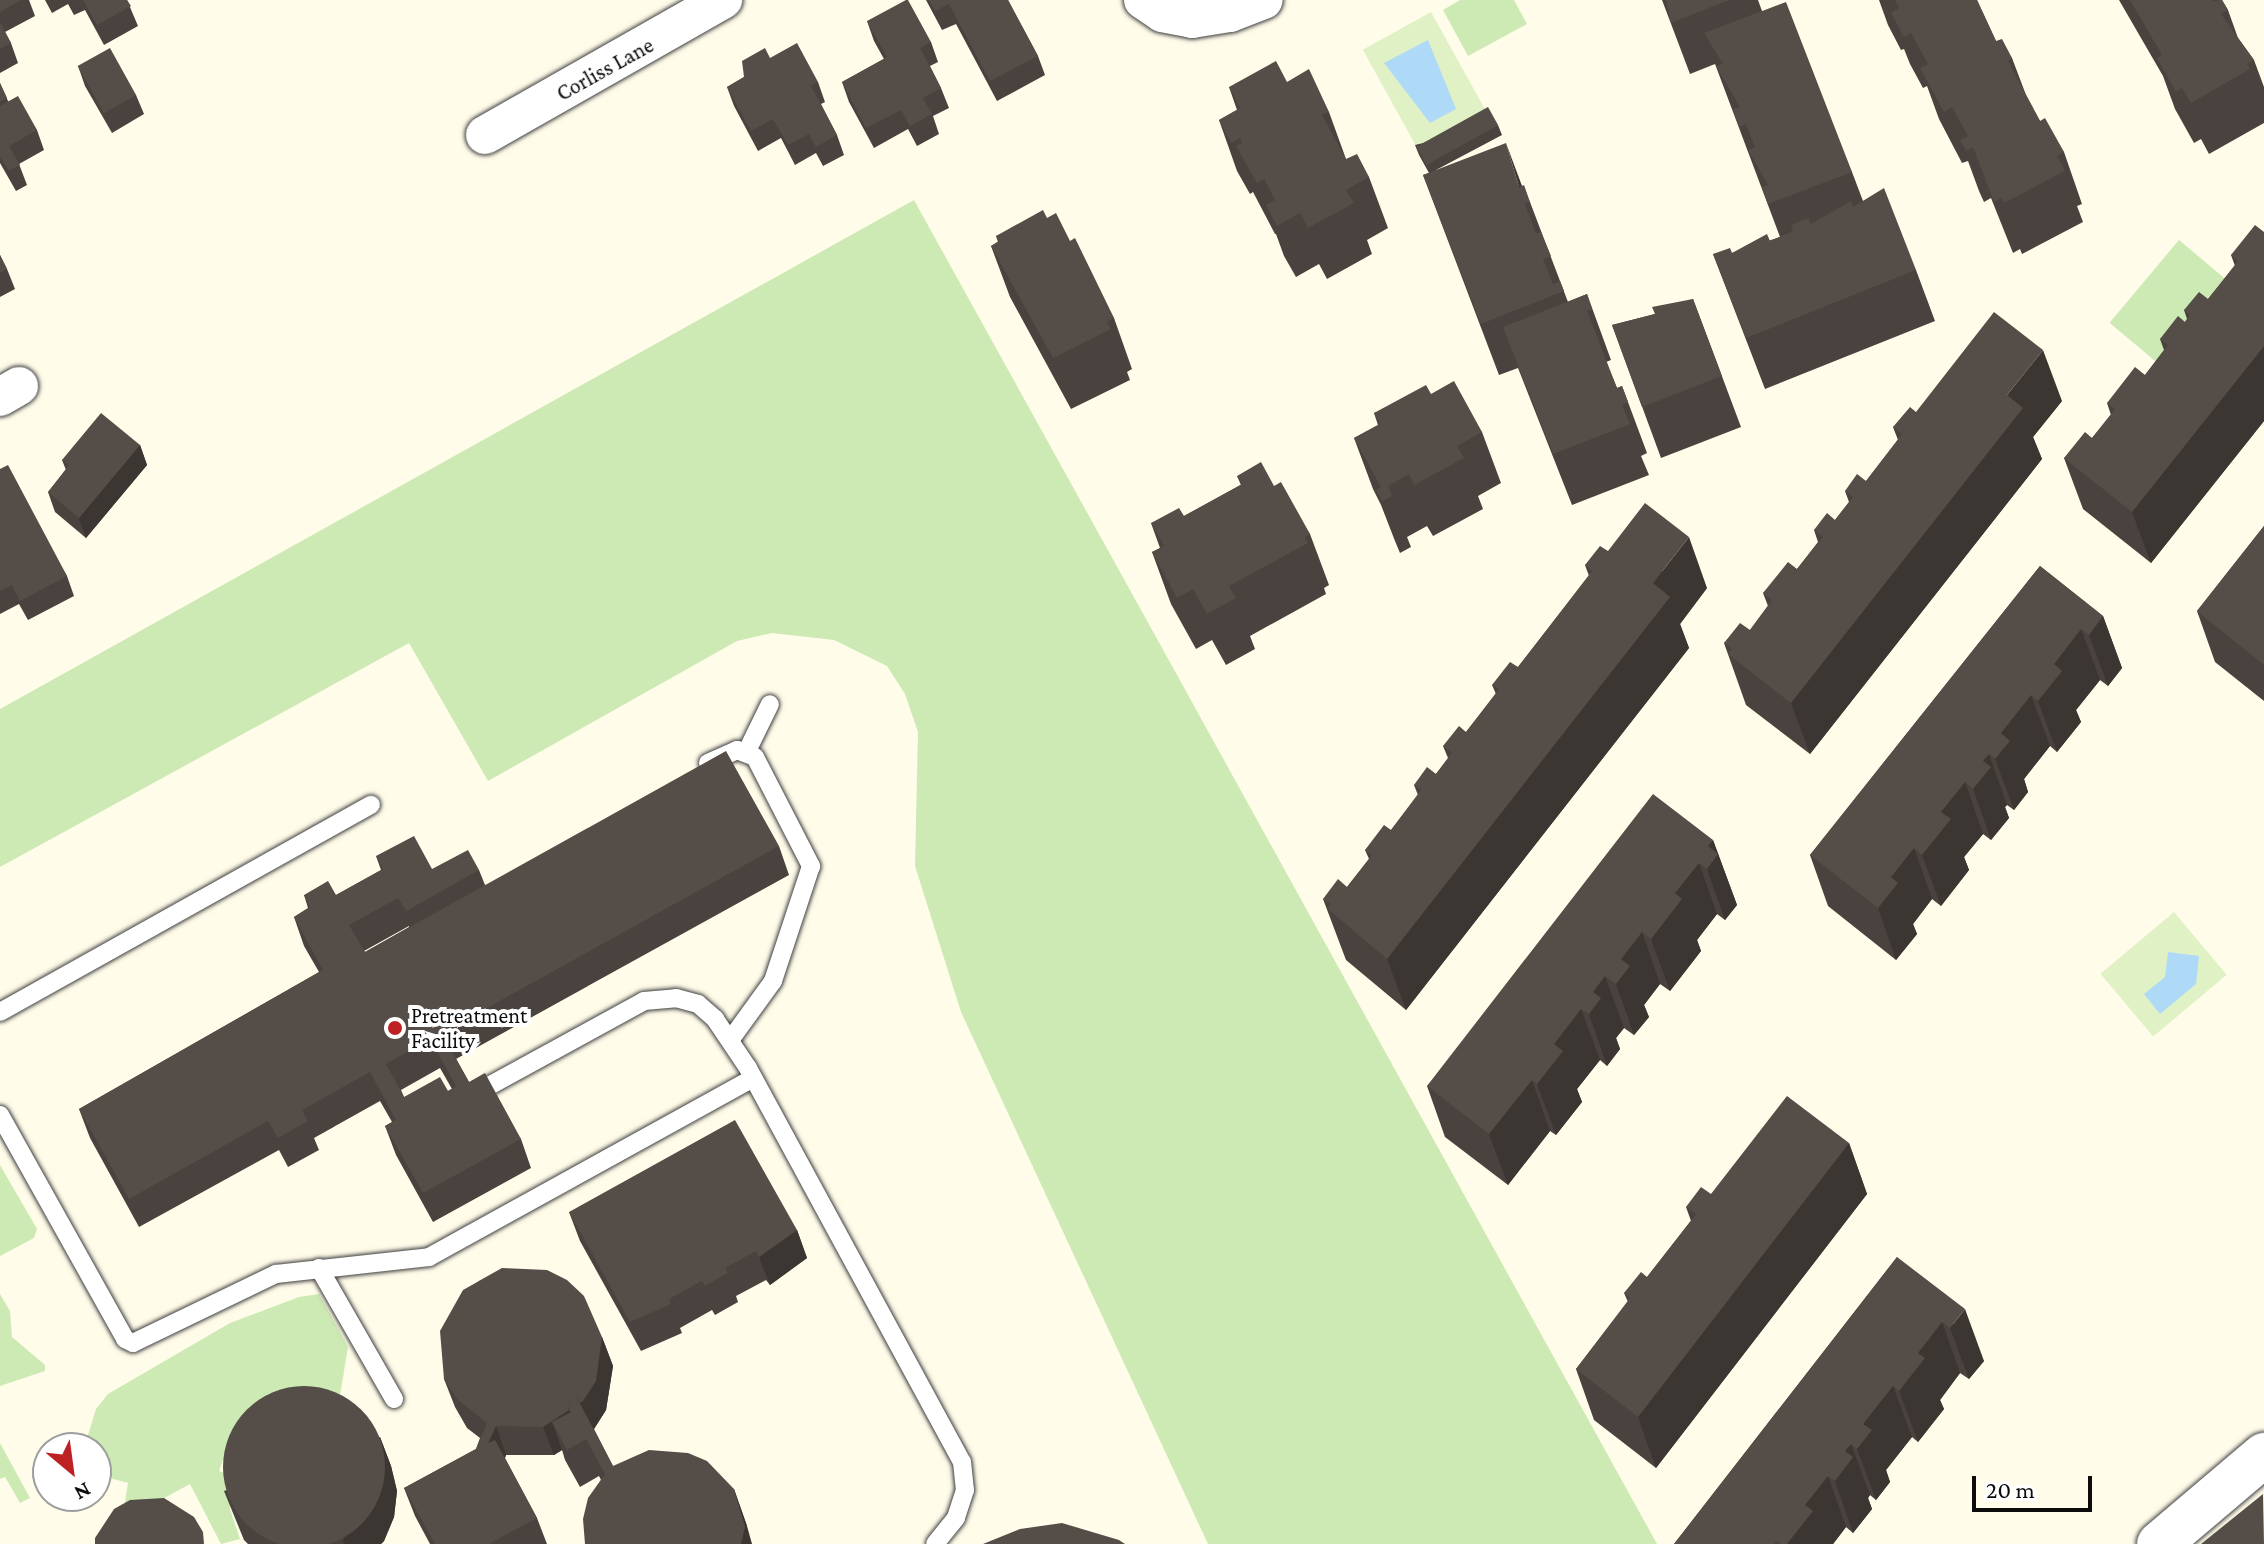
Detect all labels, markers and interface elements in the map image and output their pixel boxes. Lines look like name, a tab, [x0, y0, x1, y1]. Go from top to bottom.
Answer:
street label: Corliss Lane	[552, 32, 658, 106]
place label: Pretreatment Facility	[411, 1002, 527, 1054]
marker: Pretreatment Facility	[386, 1019, 404, 1037]
north arrow	[32, 1432, 112, 1512]
scale bar	[1976, 1460, 2096, 1510]
text: 20 m	[1986, 1476, 2035, 1503]
text: N	[70, 1477, 96, 1506]

